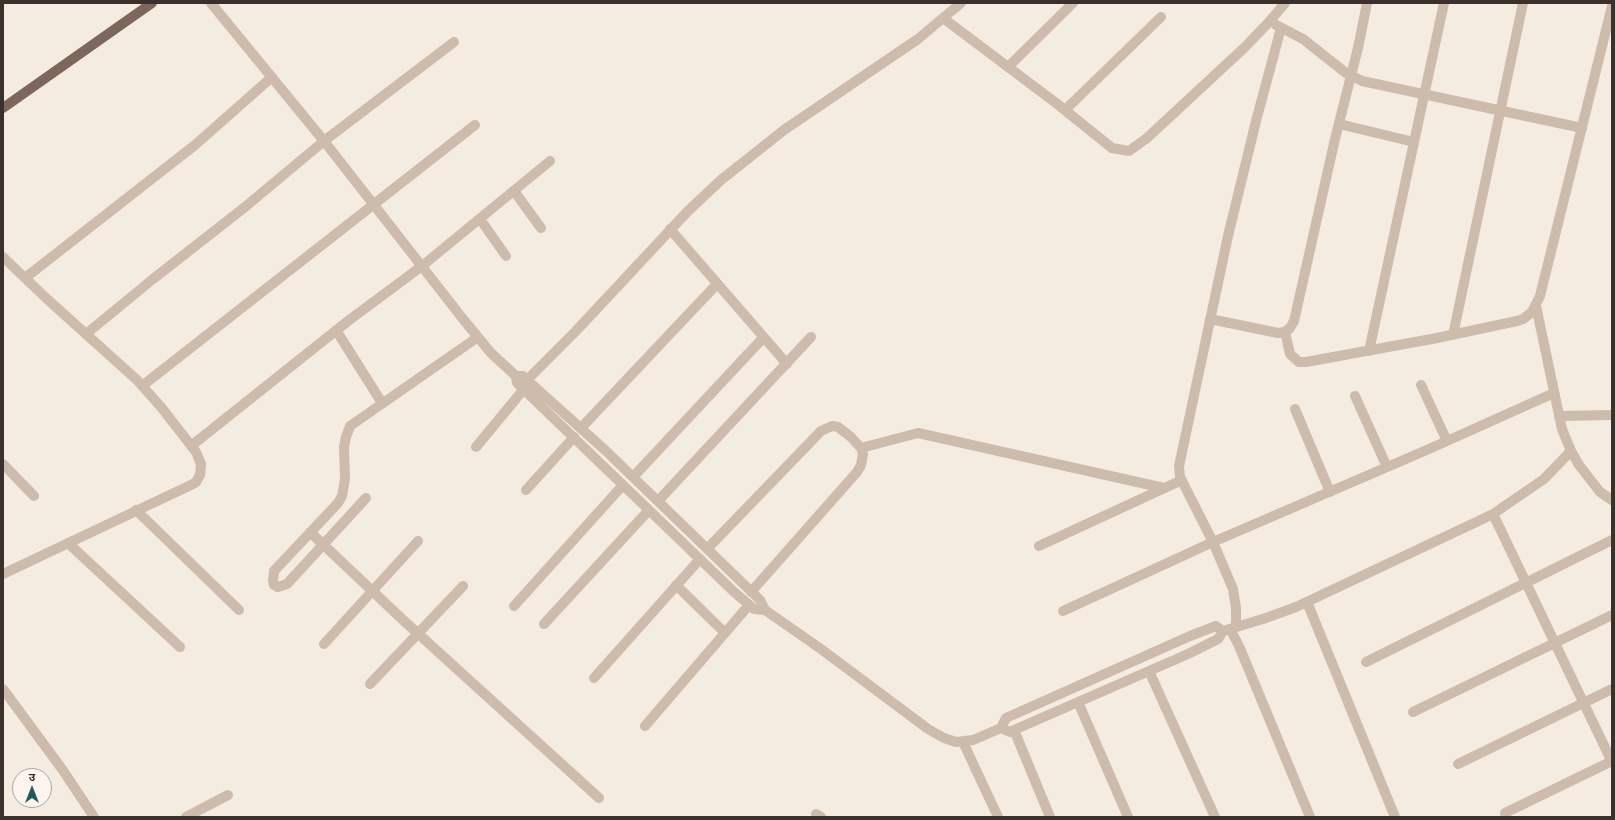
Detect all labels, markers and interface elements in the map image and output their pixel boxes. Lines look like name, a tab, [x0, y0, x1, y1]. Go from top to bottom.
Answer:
north arrow	[12, 768, 52, 808]
text: उ	[29, 769, 35, 785]

